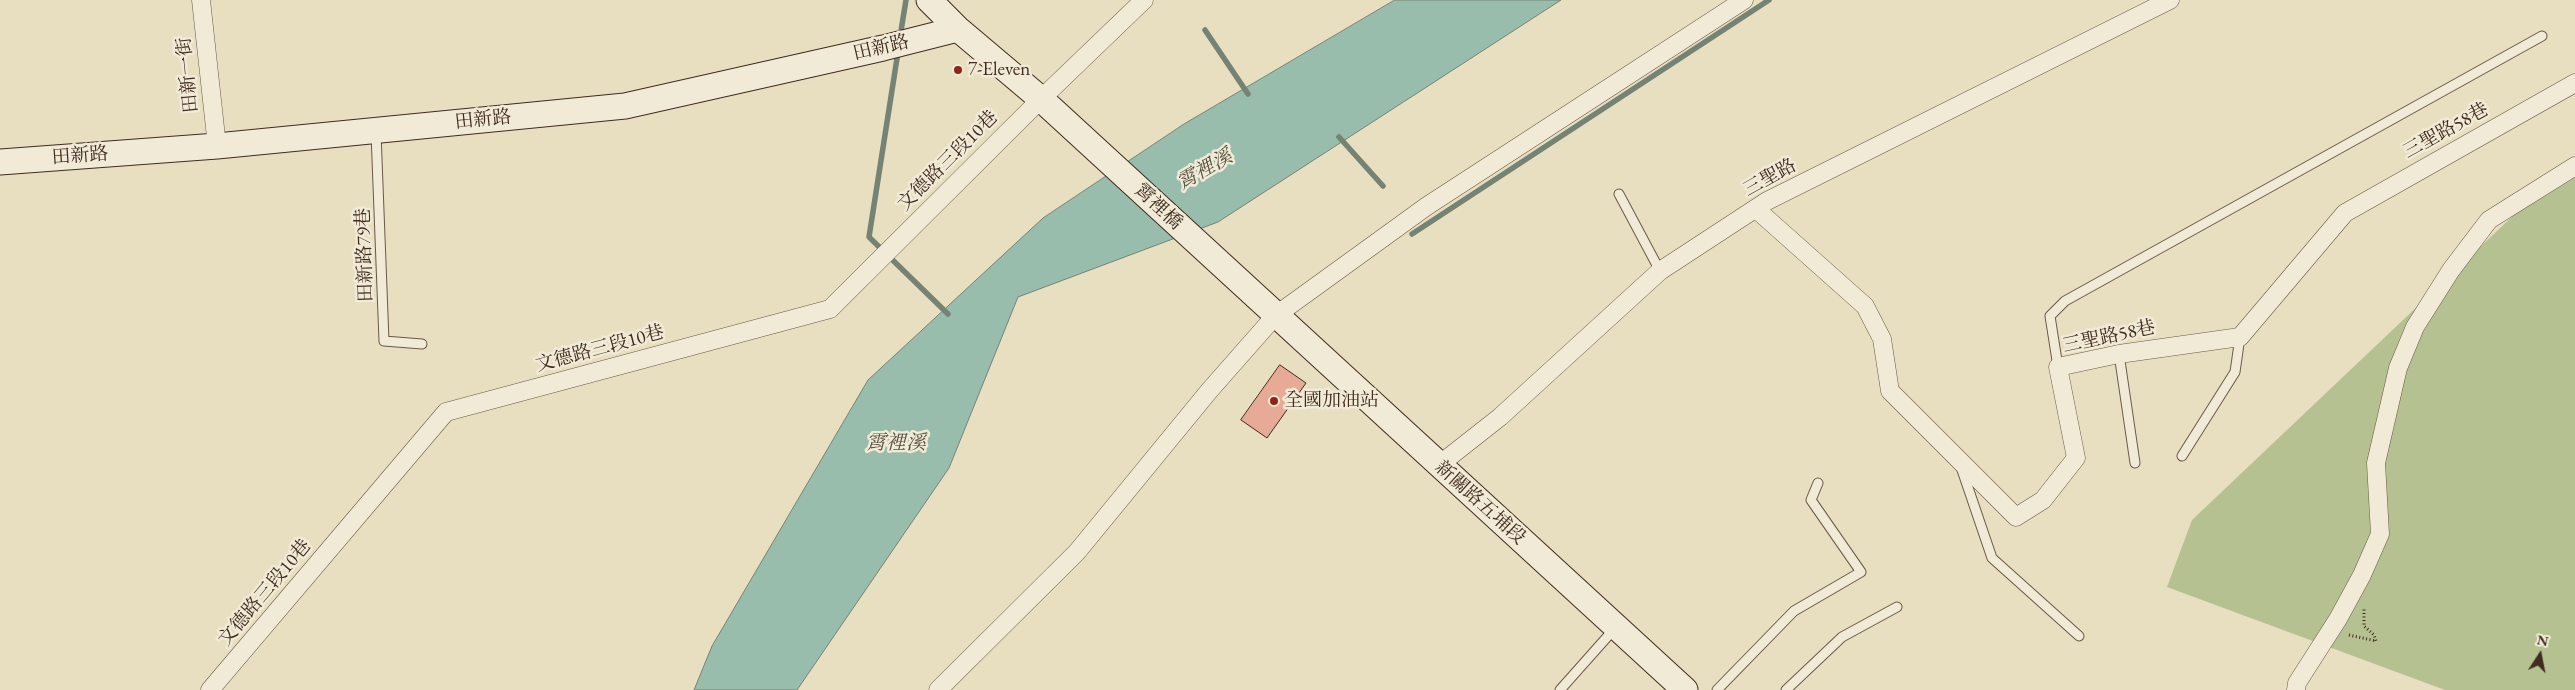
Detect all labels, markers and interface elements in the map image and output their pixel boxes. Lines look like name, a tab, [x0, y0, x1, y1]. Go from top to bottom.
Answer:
street label: 田新路	[851, 30, 911, 66]
street label: 田新一街	[173, 36, 203, 114]
place label: 7-Eleven	[968, 59, 1030, 81]
marker: 7-Eleven	[952, 64, 964, 76]
street label: 三聖路58巷	[2399, 98, 2493, 164]
street label: 田新路	[453, 106, 513, 134]
street label: 文德路三段10巷	[893, 106, 1003, 216]
street label: 田新路	[51, 143, 109, 169]
water label: 霄裡溪	[1173, 145, 1237, 195]
street label: 三聖路	[1740, 154, 1800, 202]
street label: 霄裡橋	[1129, 179, 1187, 235]
street label: 田新路79巷	[352, 208, 378, 302]
street label: 三聖路58巷	[2061, 316, 2157, 358]
street label: 文德路三段10巷	[533, 321, 667, 377]
place label: 全國加油站	[1284, 390, 1379, 412]
marker: 全國加油站	[1268, 395, 1280, 407]
water label: 霄裡溪	[866, 432, 926, 456]
street label: 新關路五埔段	[1430, 456, 1530, 550]
street label: 文德路三段10巷	[214, 535, 316, 651]
north arrow	[2515, 630, 2565, 680]
text: N	[2536, 630, 2550, 650]

